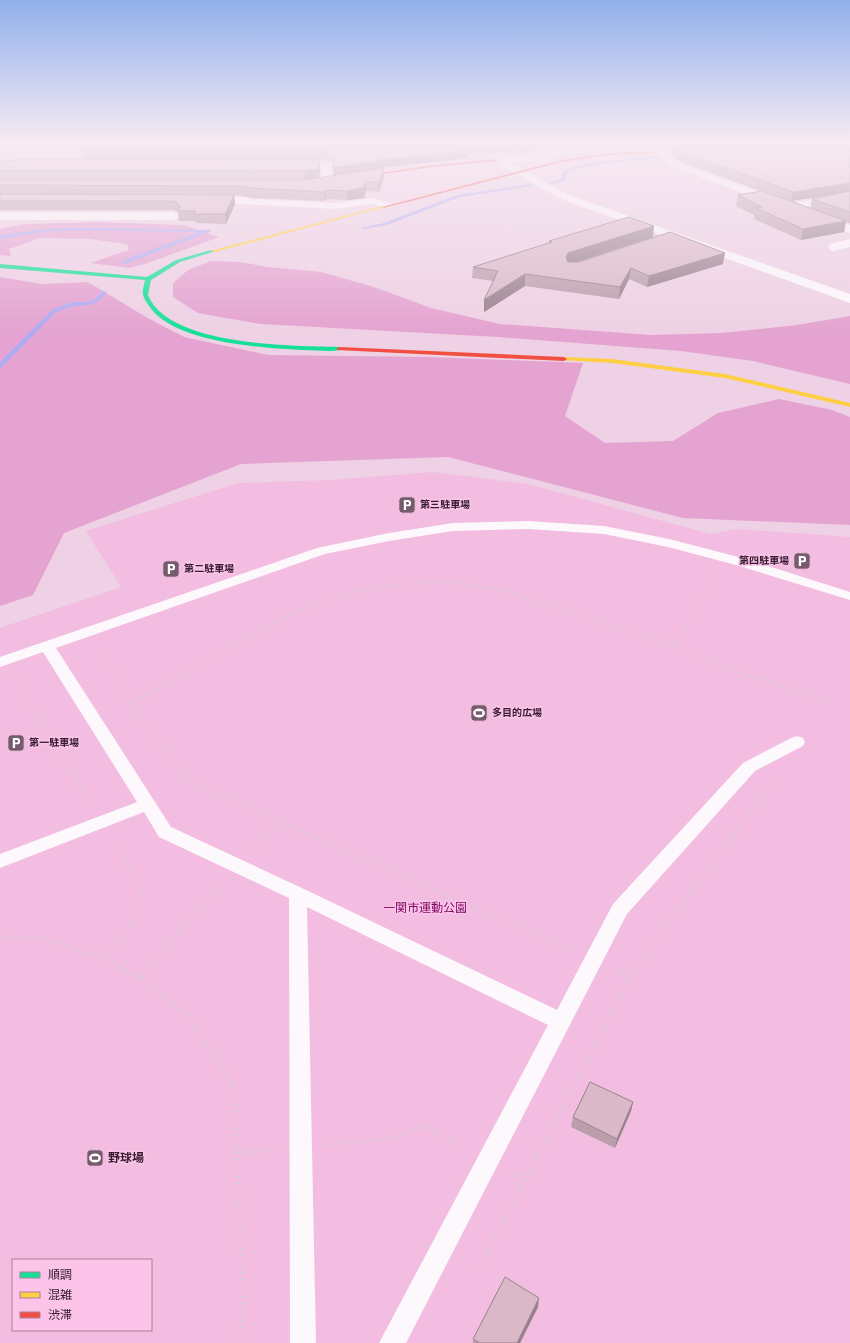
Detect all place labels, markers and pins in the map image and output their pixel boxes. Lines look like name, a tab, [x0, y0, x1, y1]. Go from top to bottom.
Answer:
parking icon: 第三駐車場	[397, 495, 417, 515]
place label: 第三駐車場	[420, 499, 470, 511]
parking icon: 第四駐車場	[792, 551, 812, 571]
place label: 第四駐車場	[739, 555, 789, 567]
parking icon: 第二駐車場	[161, 559, 181, 579]
place label: 第二駐車場	[184, 563, 234, 575]
sports icon: 多目的広場	[469, 703, 489, 723]
place label: 多目的広場	[492, 707, 542, 719]
parking icon: 第一駐車場	[6, 733, 26, 753]
place label: 第一駐車場	[29, 737, 79, 749]
sports icon: 野球場	[85, 1148, 105, 1168]
place label: 野球場	[108, 1151, 144, 1165]

